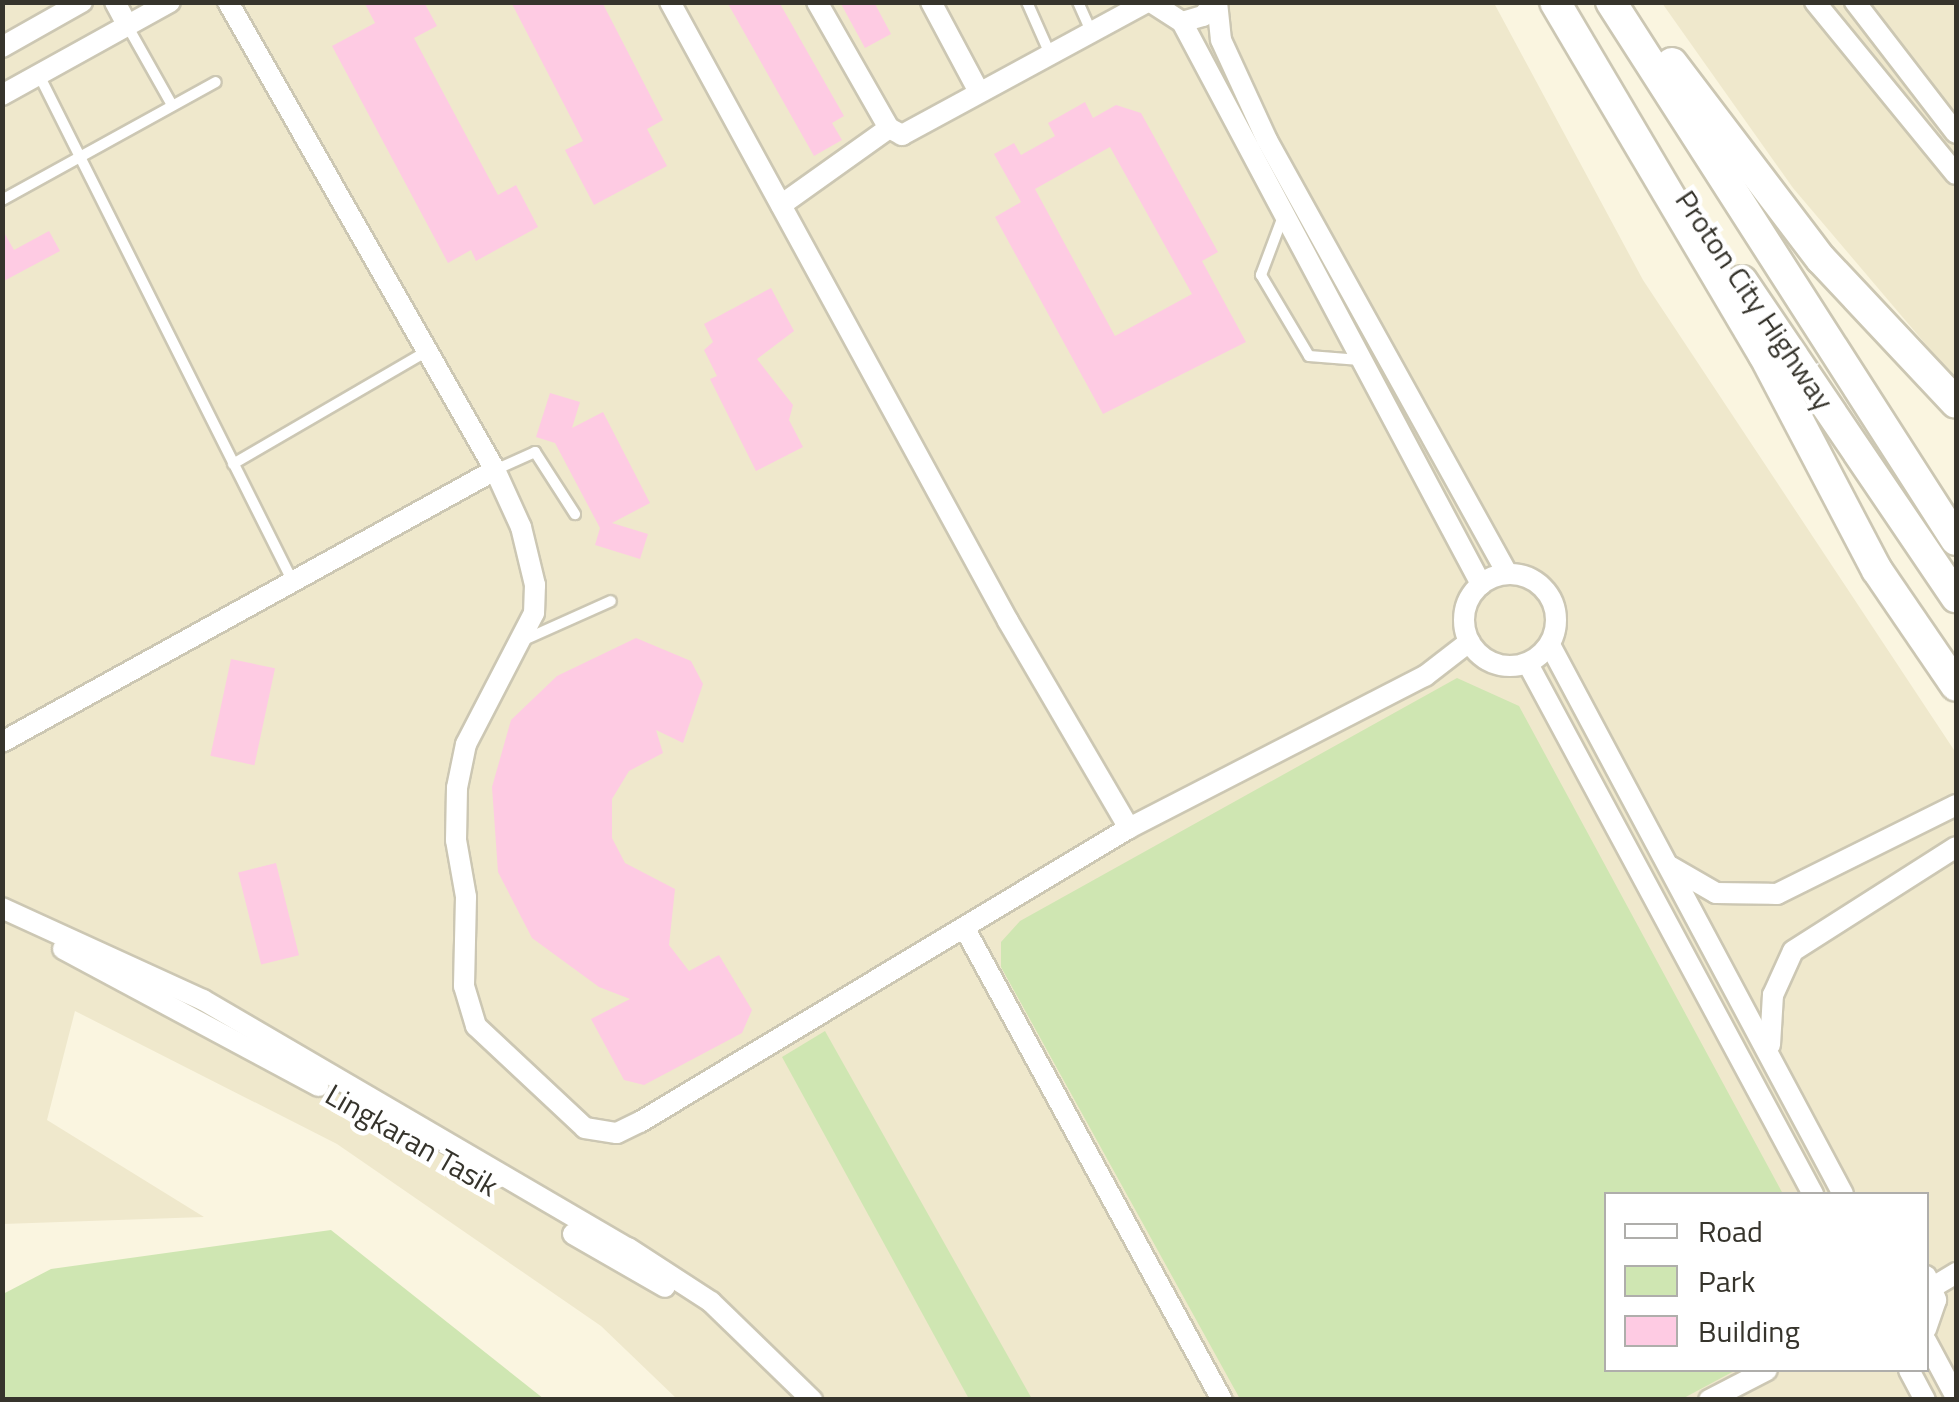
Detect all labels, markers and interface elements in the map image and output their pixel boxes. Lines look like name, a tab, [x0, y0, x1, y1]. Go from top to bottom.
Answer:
street label: Proton City Highway	[1668, 183, 1842, 417]
street label: Lingkaran Tasik	[319, 1076, 505, 1204]
legend	[1604, 1192, 1929, 1372]
text: Road	[1698, 1208, 1763, 1254]
text: Park	[1698, 1258, 1755, 1304]
text: Building	[1698, 1308, 1800, 1354]

